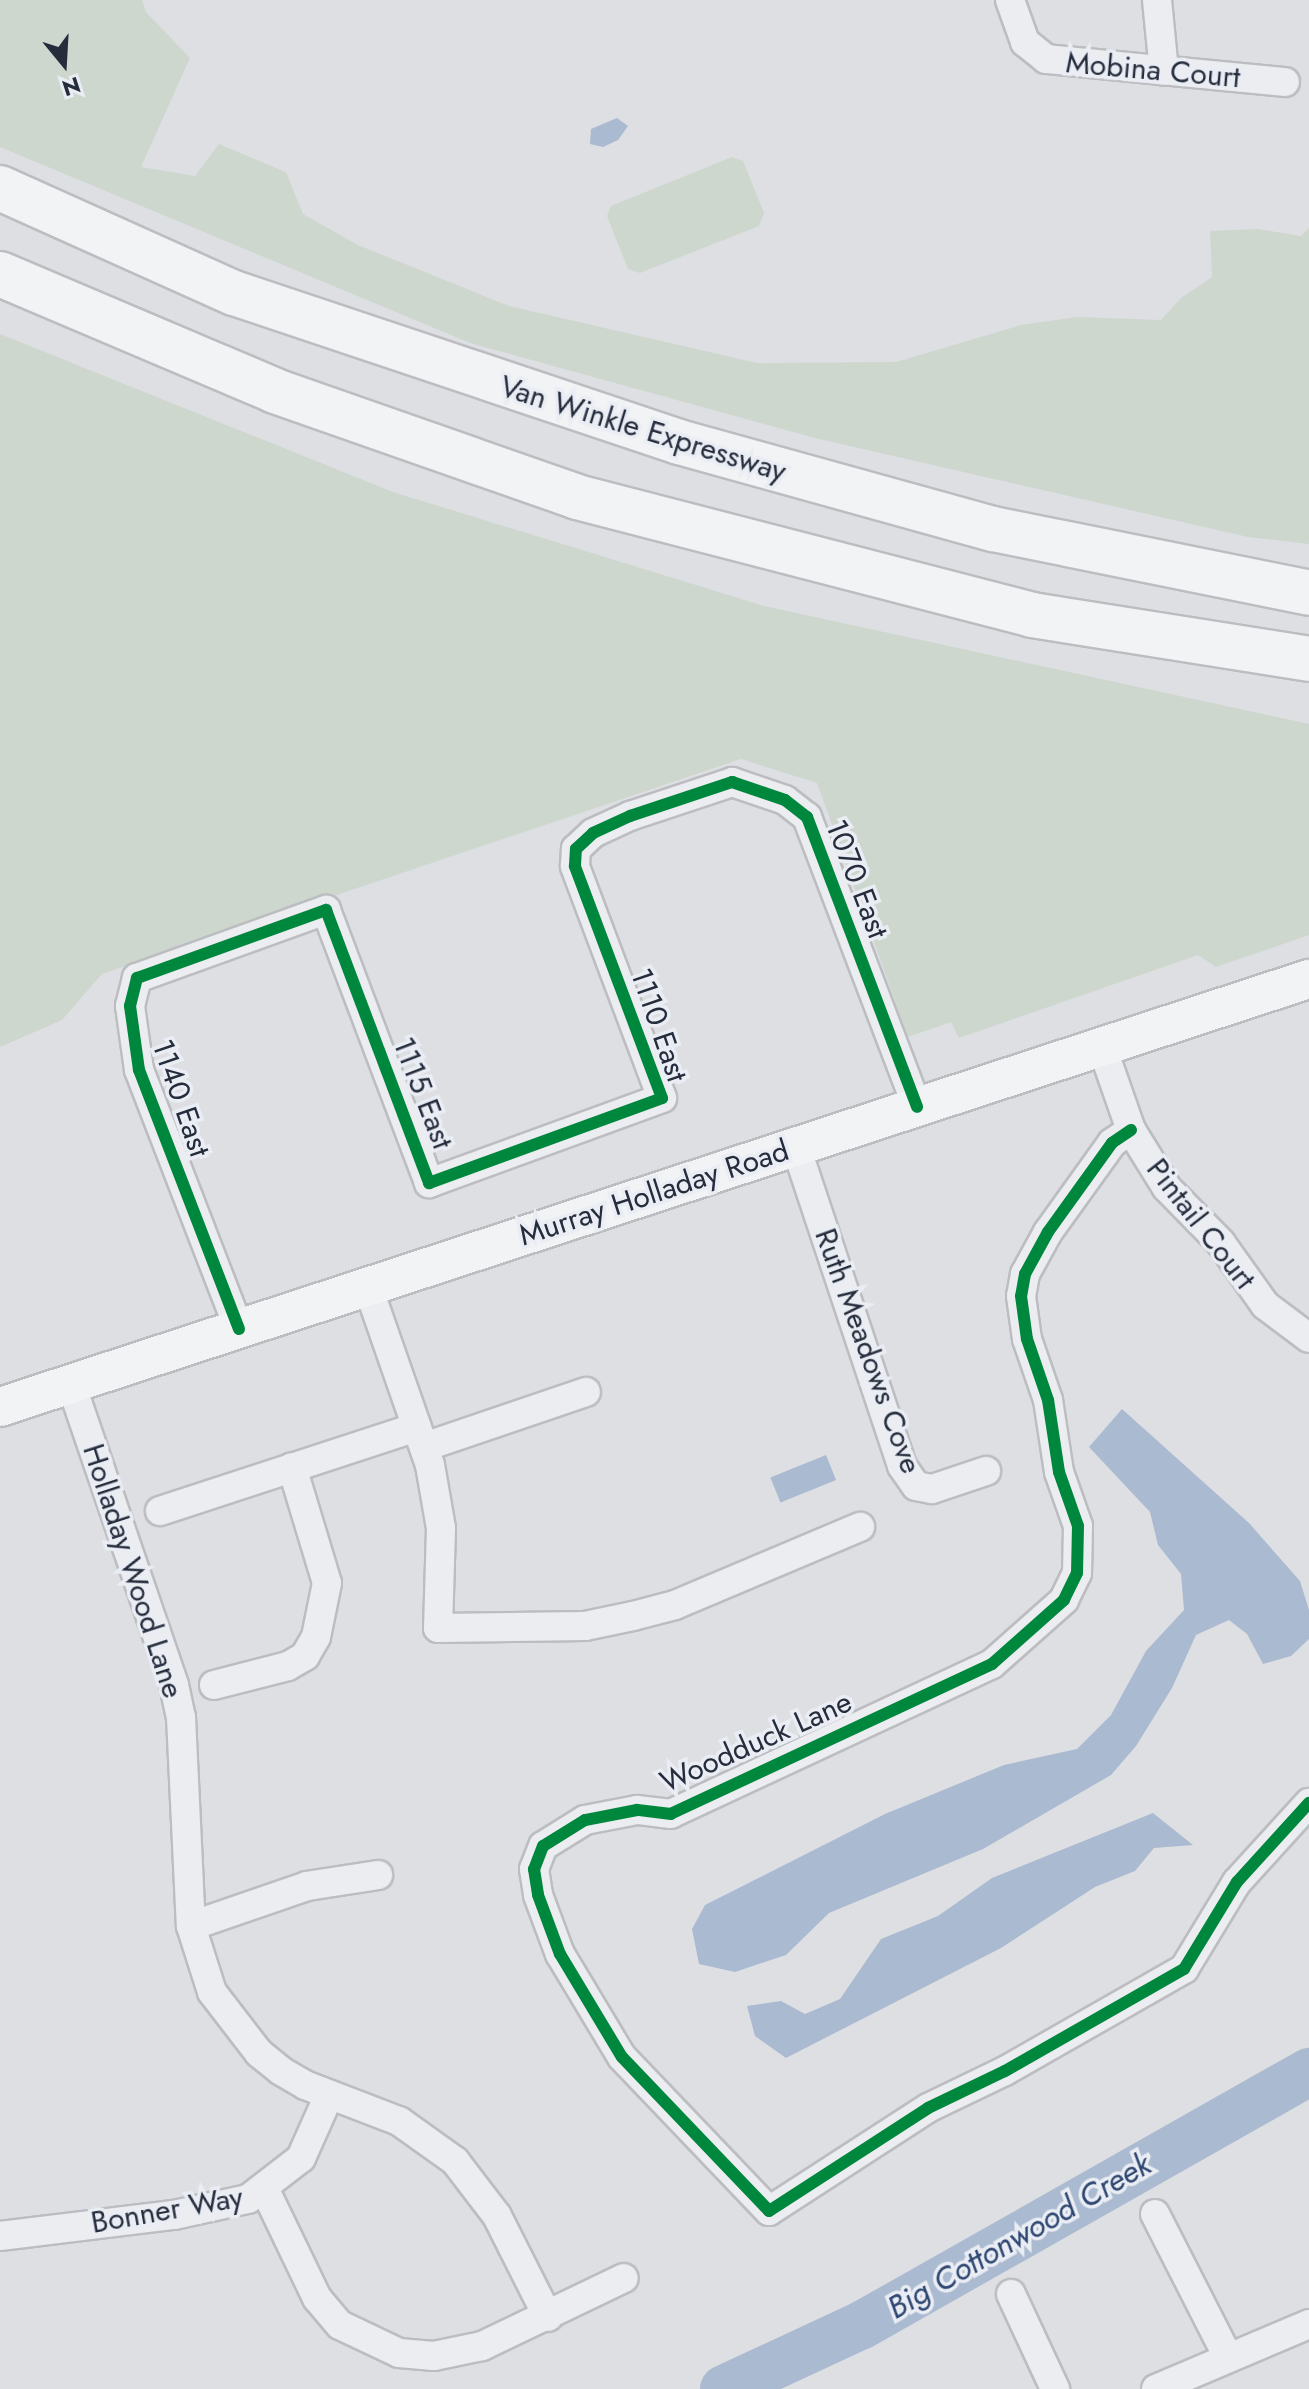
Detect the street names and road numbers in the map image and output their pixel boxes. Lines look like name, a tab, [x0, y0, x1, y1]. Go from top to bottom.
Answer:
street label: Mobina Court	[1064, 44, 1242, 96]
street label: Van Winkle Expressway	[496, 368, 790, 490]
street label: 1070 East	[818, 814, 896, 944]
street label: 1110 East	[623, 963, 695, 1087]
street label: 1115 East	[385, 1032, 461, 1154]
street label: 1140 East	[144, 1035, 218, 1161]
street label: Murray Holladay Road	[515, 1132, 793, 1254]
street label: Pintail Court	[1139, 1152, 1263, 1296]
street label: Ruth Meadows Cove	[807, 1224, 929, 1478]
street label: Holladay Wood Lane	[75, 1439, 191, 1703]
street label: Woodduck Lane	[655, 1684, 857, 1800]
street label: Bonner Way	[88, 2179, 246, 2241]

